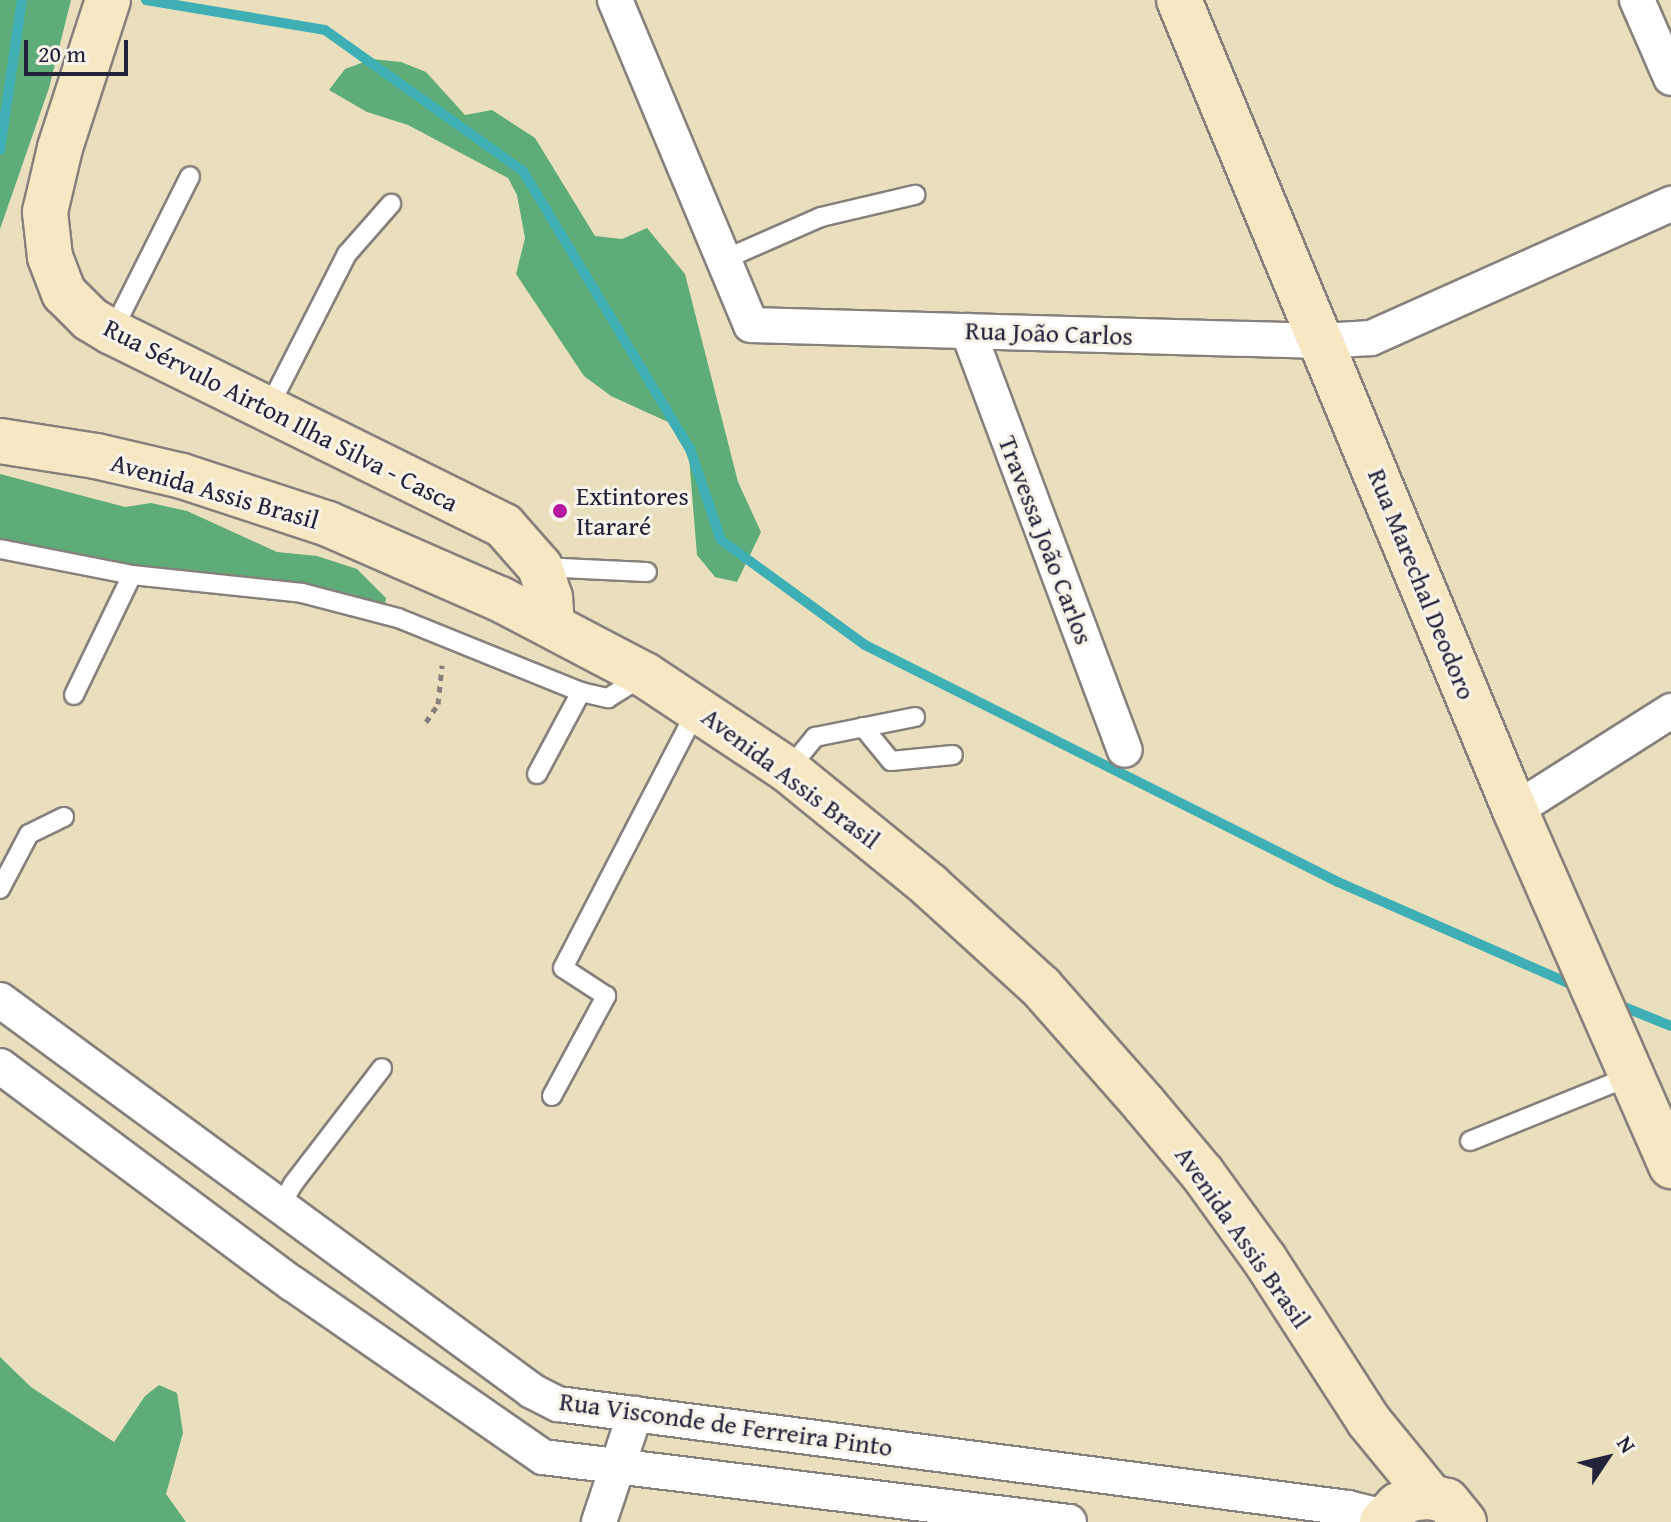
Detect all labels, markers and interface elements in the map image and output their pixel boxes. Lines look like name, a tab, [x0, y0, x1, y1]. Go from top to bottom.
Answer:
scale bar	[28, 24, 132, 74]
text: 20 m	[38, 36, 86, 71]
street label: Rua Sérvulo Airton Ilha Silva - Casca	[99, 312, 463, 518]
street label: Rua João Carlos	[965, 314, 1133, 352]
street label: Travessa João Carlos	[992, 431, 1100, 649]
street label: Avenida Assis Brasil	[107, 446, 323, 536]
street label: Rua Marechal Deodoro	[1361, 464, 1483, 704]
place label: Extintores Itararé	[576, 480, 689, 542]
marker: Extintores Itararé	[551, 502, 569, 520]
street label: Avenida Assis Brasil	[696, 701, 886, 855]
street label: Avenida Assis Brasil	[1169, 1140, 1317, 1334]
street label: Rua Visconde de Ferreira Pinto	[558, 1385, 894, 1463]
north arrow	[1567, 1418, 1647, 1498]
text: N	[1609, 1429, 1644, 1459]

